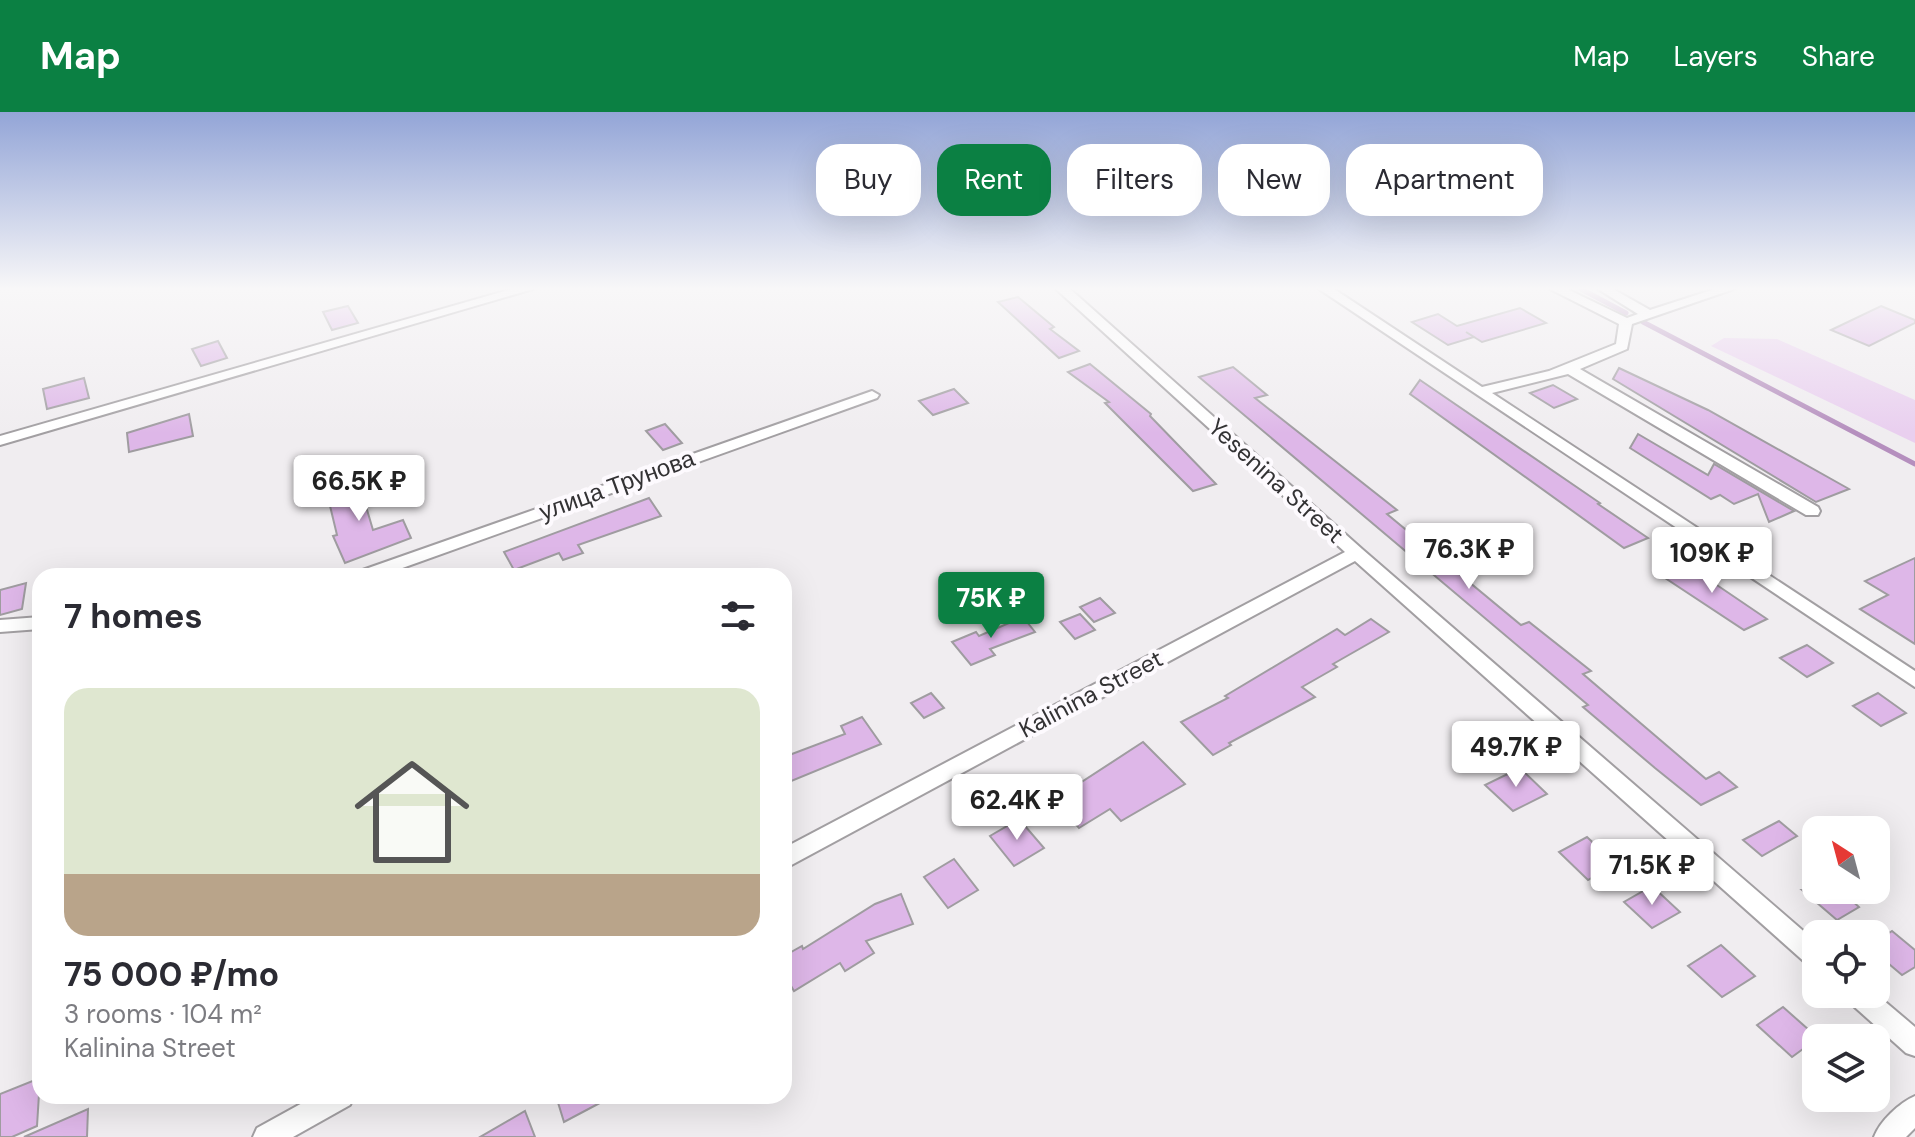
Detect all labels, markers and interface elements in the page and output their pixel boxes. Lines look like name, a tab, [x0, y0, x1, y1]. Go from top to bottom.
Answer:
text: Map	[40, 31, 121, 81]
text: Map	[1573, 38, 1630, 75]
text: Layers	[1674, 38, 1758, 75]
text: Share	[1802, 38, 1875, 75]
chip: Buy	[816, 144, 921, 216]
chip: Rent	[937, 144, 1051, 216]
chip: Filters	[1067, 144, 1202, 216]
chip: New	[1218, 144, 1330, 216]
chip: Apartment	[1346, 144, 1543, 216]
street label: Yesenina Street	[1202, 412, 1351, 550]
street label: улица Трунова	[535, 442, 699, 527]
pin: 66.5K ₽	[285, 455, 433, 523]
text: 66.5K ₽	[312, 464, 406, 498]
pin: 76.3K ₽	[1395, 523, 1543, 591]
pin: 109K ₽	[1647, 527, 1777, 595]
text: 76.3K ₽	[1423, 532, 1515, 566]
text: 109K ₽	[1670, 536, 1754, 570]
pin: 75K ₽	[935, 572, 1047, 640]
text: 75K ₽	[956, 581, 1026, 615]
text: 7 homes	[64, 594, 203, 639]
icon: filters	[716, 594, 760, 638]
street label: Kalinina Street	[1014, 643, 1168, 744]
pin: 49.7K ₽	[1442, 721, 1590, 789]
text: 49.7K ₽	[1470, 730, 1562, 764]
icon: home	[340, 740, 484, 884]
pin: 62.4K ₽	[943, 774, 1091, 842]
text: 62.4K ₽	[970, 783, 1064, 817]
north arrow	[1802, 816, 1890, 904]
map controls	[1802, 816, 1890, 1112]
pin: 71.5K ₽	[1578, 839, 1726, 907]
text: 71.5K ₽	[1609, 848, 1695, 882]
button: locate	[1802, 920, 1890, 1008]
text: 75 000 ₽/mo	[64, 952, 279, 997]
text: 3 rooms · 104 m²	[64, 997, 262, 1031]
button: layers	[1802, 1024, 1890, 1112]
text: Kalinina Street	[64, 1031, 236, 1065]

